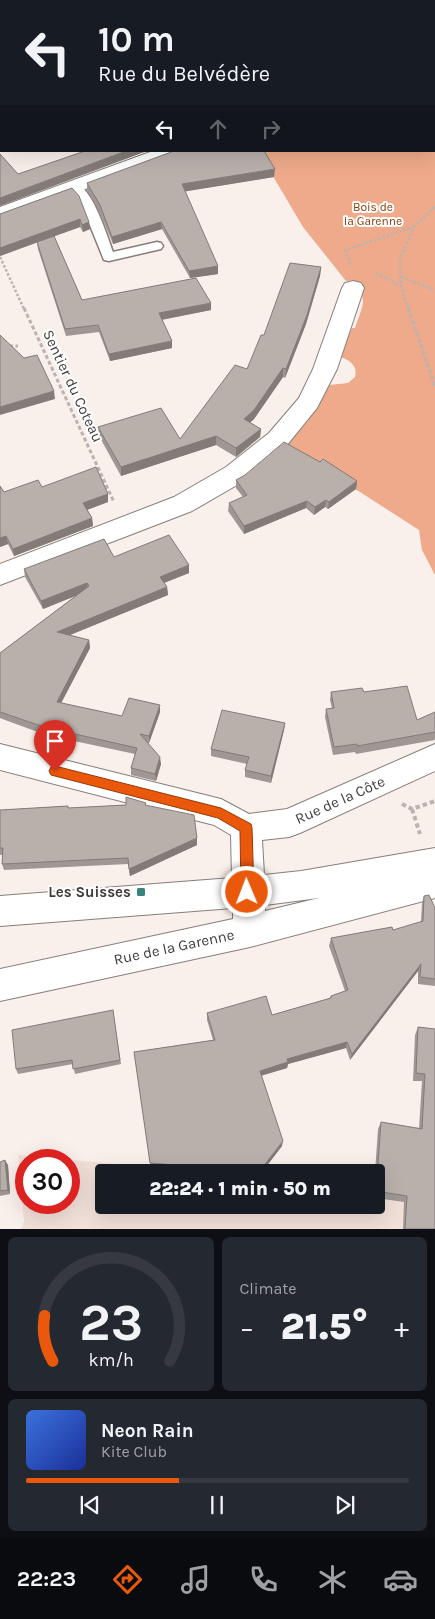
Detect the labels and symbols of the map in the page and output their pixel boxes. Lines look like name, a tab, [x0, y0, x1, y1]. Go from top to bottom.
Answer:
park label: Bois de la Garenne	[344, 200, 402, 228]
street label: Sentier du Coteau	[39, 327, 107, 445]
pin	[34, 720, 76, 771]
street label: Rue de la Côte	[292, 772, 388, 828]
position arrow	[220, 865, 272, 917]
place label: Les Suisses	[48, 883, 131, 901]
marker: Les Suisses	[135, 886, 147, 898]
street label: Rue de la Garenne	[112, 925, 236, 969]
speed limit sign: 30	[15, 1149, 80, 1214]

